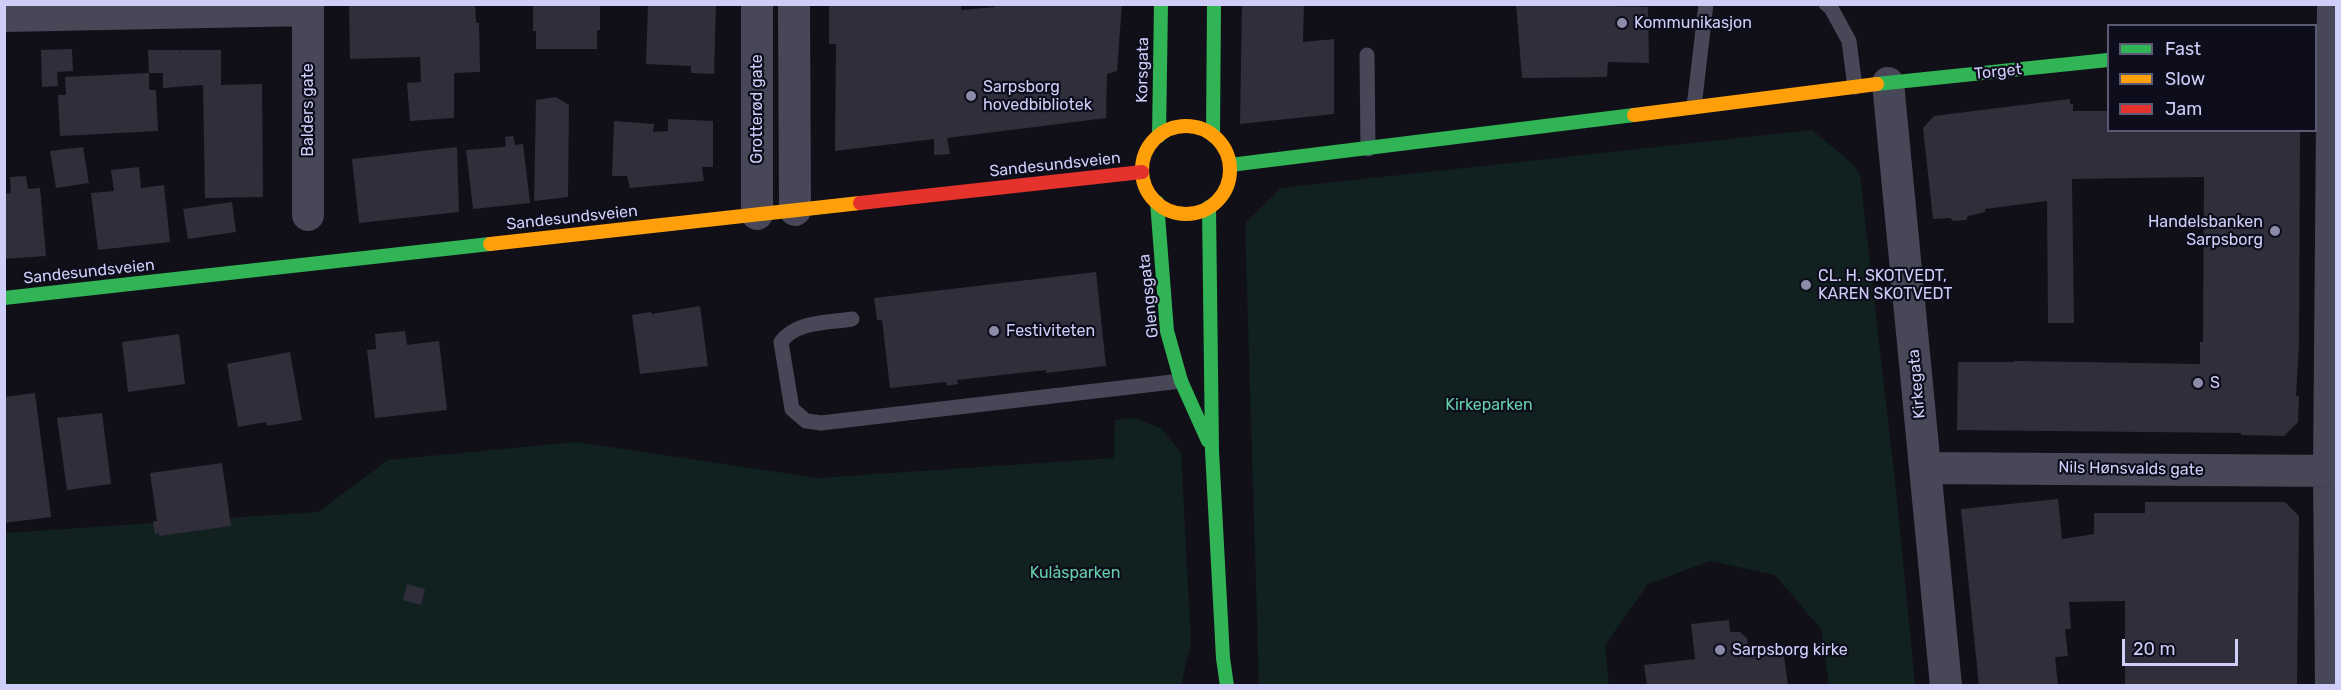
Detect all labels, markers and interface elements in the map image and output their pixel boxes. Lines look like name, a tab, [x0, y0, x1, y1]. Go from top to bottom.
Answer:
place label: Kommunikasjon	[1634, 13, 1752, 33]
marker: Kommunikasjon	[1615, 16, 1629, 30]
legend	[2107, 24, 2317, 132]
street label: Korsgata	[1133, 37, 1153, 103]
text: Fast	[2165, 38, 2201, 60]
street label: Grotterød gate	[747, 54, 767, 164]
street label: Torget	[1973, 60, 2023, 84]
street label: Balders gate	[298, 63, 318, 157]
text: Slow	[2165, 68, 2205, 90]
place label: Sarpsborg hovedbibliotek	[983, 77, 1092, 115]
marker: Sarpsborg hovedbibliotek	[964, 89, 978, 103]
text: Jam	[2165, 98, 2202, 120]
street label: Sandesundsveien	[988, 149, 1122, 181]
street label: Sandesundsveien	[505, 202, 639, 234]
place label: Handelsbanken Sarpsborg	[2148, 212, 2263, 250]
marker: Handelsbanken Sarpsborg	[2268, 224, 2282, 238]
street label: Glengsgata	[1135, 253, 1163, 339]
street label: Sandesundsveien	[22, 256, 156, 288]
place label: CL. H. SKOTVEDT, KAREN SKOTVEDT	[1818, 266, 1953, 304]
marker: CL. H. SKOTVEDT, KAREN SKOTVEDT	[1799, 278, 1813, 292]
place label: Festiviteten	[1006, 321, 1095, 341]
marker: Festiviteten	[987, 324, 1001, 338]
street label: Kirkegata	[1904, 348, 1930, 420]
place label: S	[2210, 373, 2220, 393]
marker: S	[2191, 376, 2205, 390]
park label: Kirkeparken	[1445, 395, 1533, 415]
street label: Nils Hønsvalds gate	[2058, 458, 2204, 480]
park label: Kulåsparken	[1030, 563, 1120, 583]
scale bar	[2125, 627, 2240, 665]
text: 20 m	[2133, 638, 2175, 660]
place label: Sarpsborg kirke	[1732, 640, 1848, 660]
marker: Sarpsborg kirke	[1713, 643, 1727, 657]

